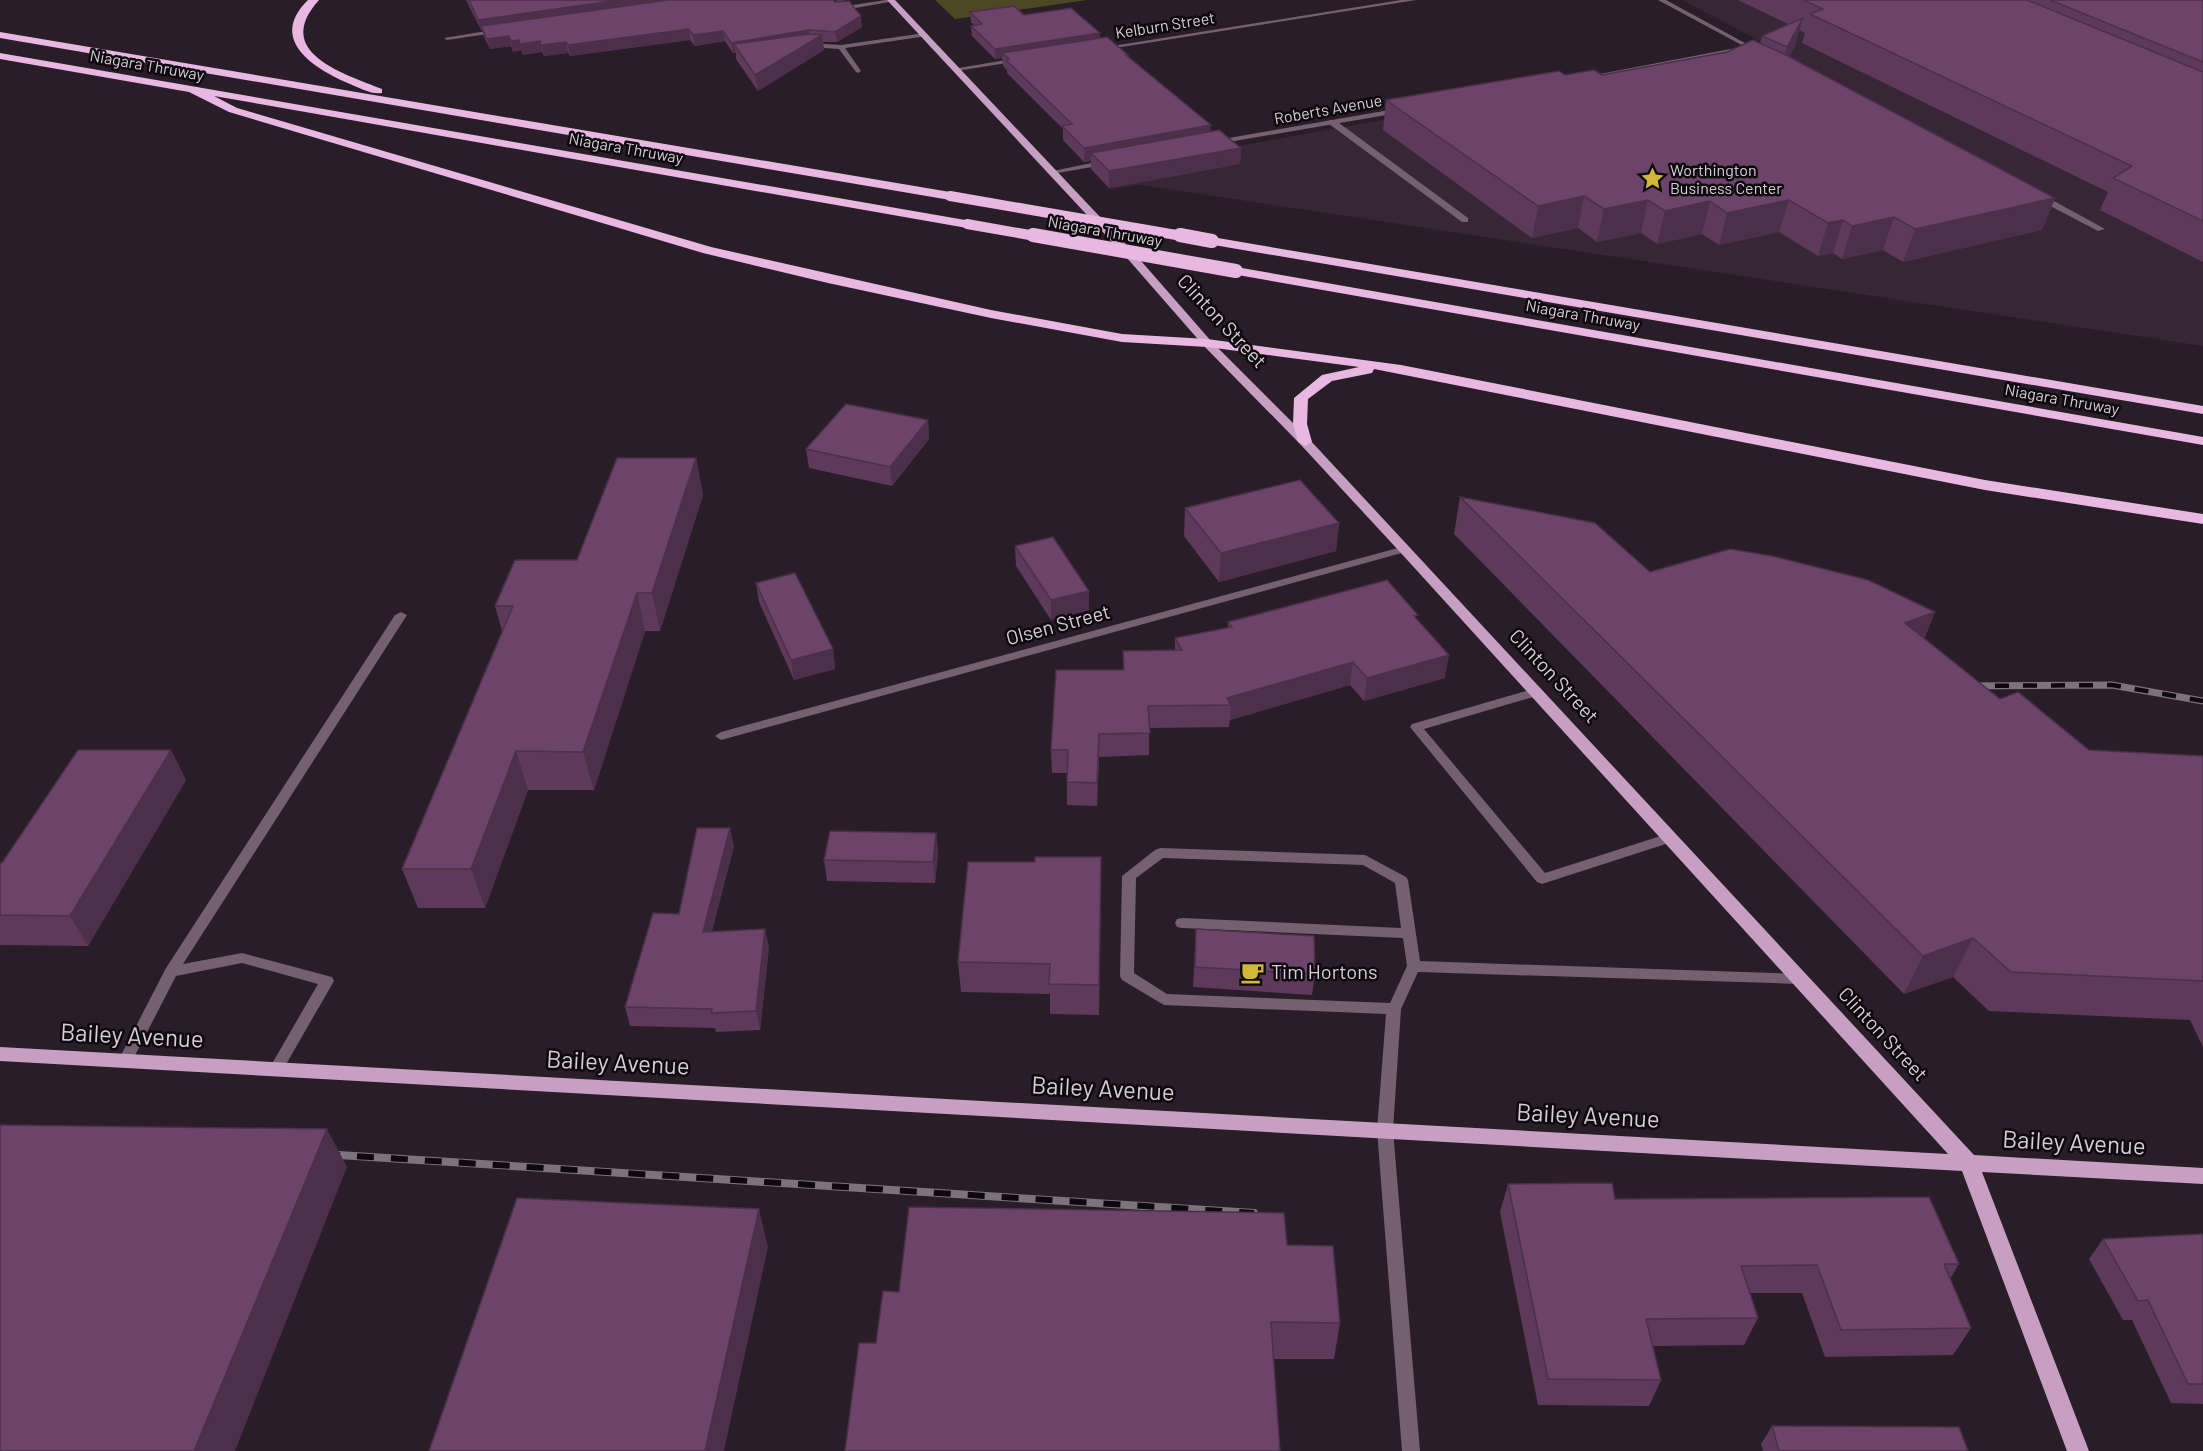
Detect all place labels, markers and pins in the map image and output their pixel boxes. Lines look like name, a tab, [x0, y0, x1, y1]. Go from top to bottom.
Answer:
place label: Worthington Business Center	[1670, 160, 1782, 197]
place icon: Worthington Business Center	[1639, 166, 1665, 192]
cafe icon: Tim Hortons	[1240, 959, 1266, 985]
place label: Tim Hortons	[1271, 959, 1378, 983]

